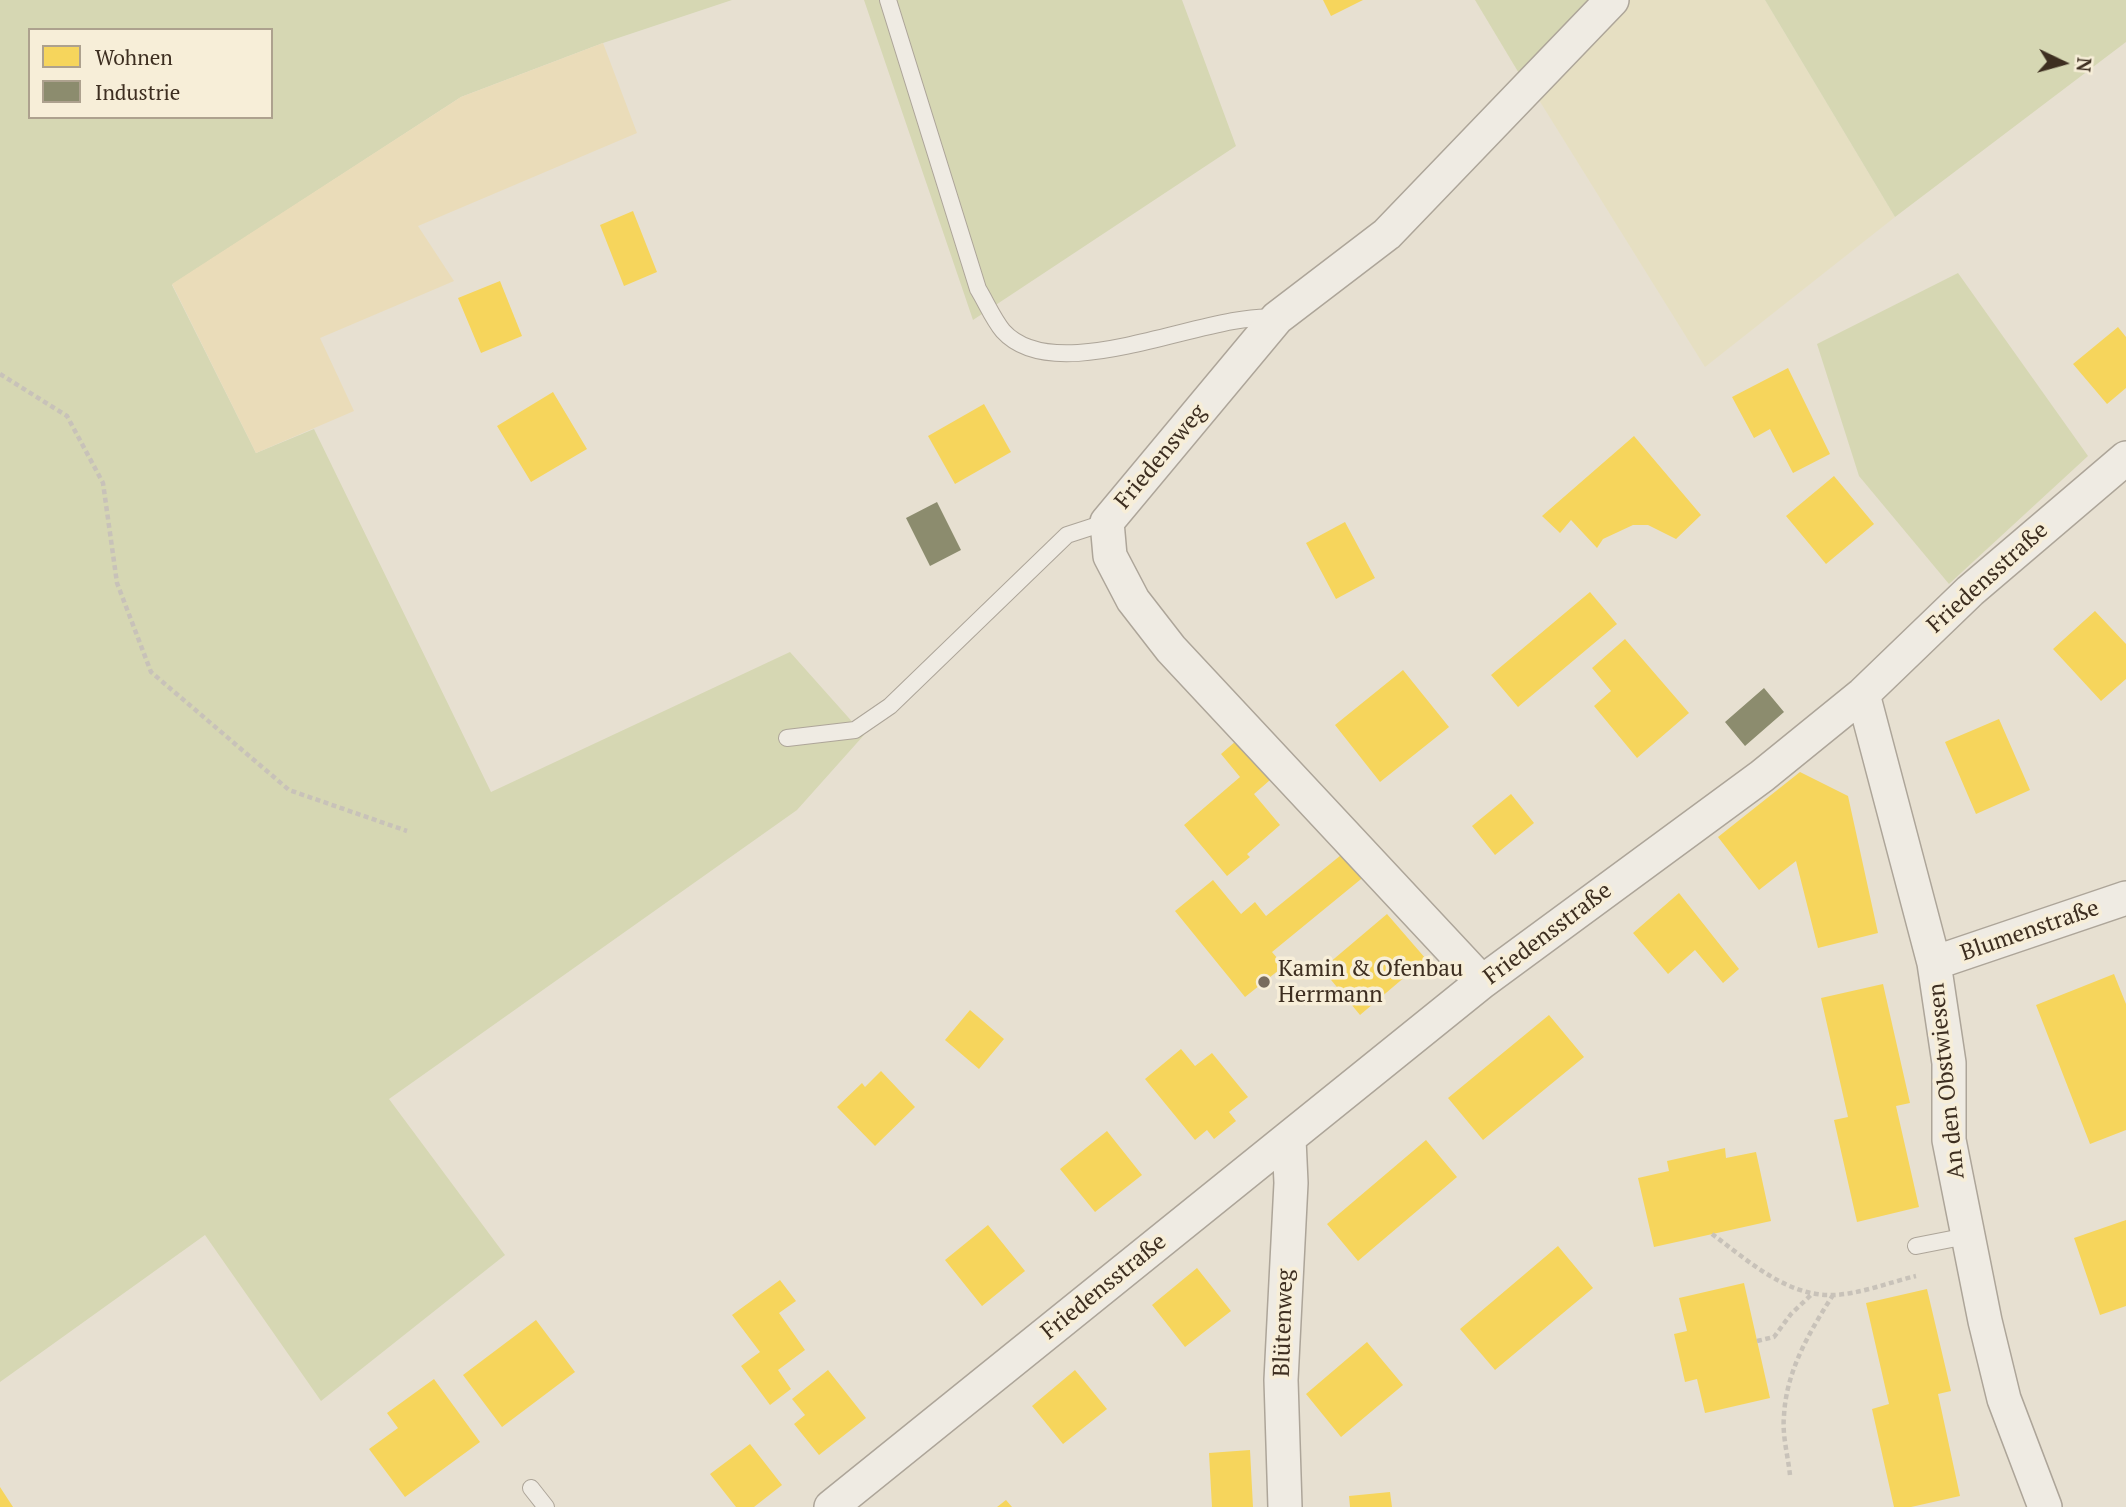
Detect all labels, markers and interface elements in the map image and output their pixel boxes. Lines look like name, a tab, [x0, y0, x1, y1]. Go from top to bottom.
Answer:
legend	[28, 28, 273, 119]
north arrow	[2028, 28, 2098, 98]
text: Wohnen	[95, 43, 173, 71]
text: N	[2071, 57, 2097, 73]
text: Industrie	[95, 78, 180, 106]
street label: Friedensweg	[1109, 399, 1213, 515]
street label: Friedensstraße	[1922, 517, 2054, 639]
street label: Friedensstraße	[1479, 877, 1617, 991]
street label: Blumenstraße	[1957, 894, 2103, 968]
place label: Kamin & Ofenbau Herrmann	[1278, 955, 1463, 1009]
marker: Kamin & Ofenbau Herrmann	[1256, 974, 1272, 990]
street label: An den Obstwiesen	[1923, 982, 1971, 1180]
street label: Friedensstraße	[1036, 1228, 1172, 1346]
street label: Blütenweg	[1268, 1268, 1300, 1378]

